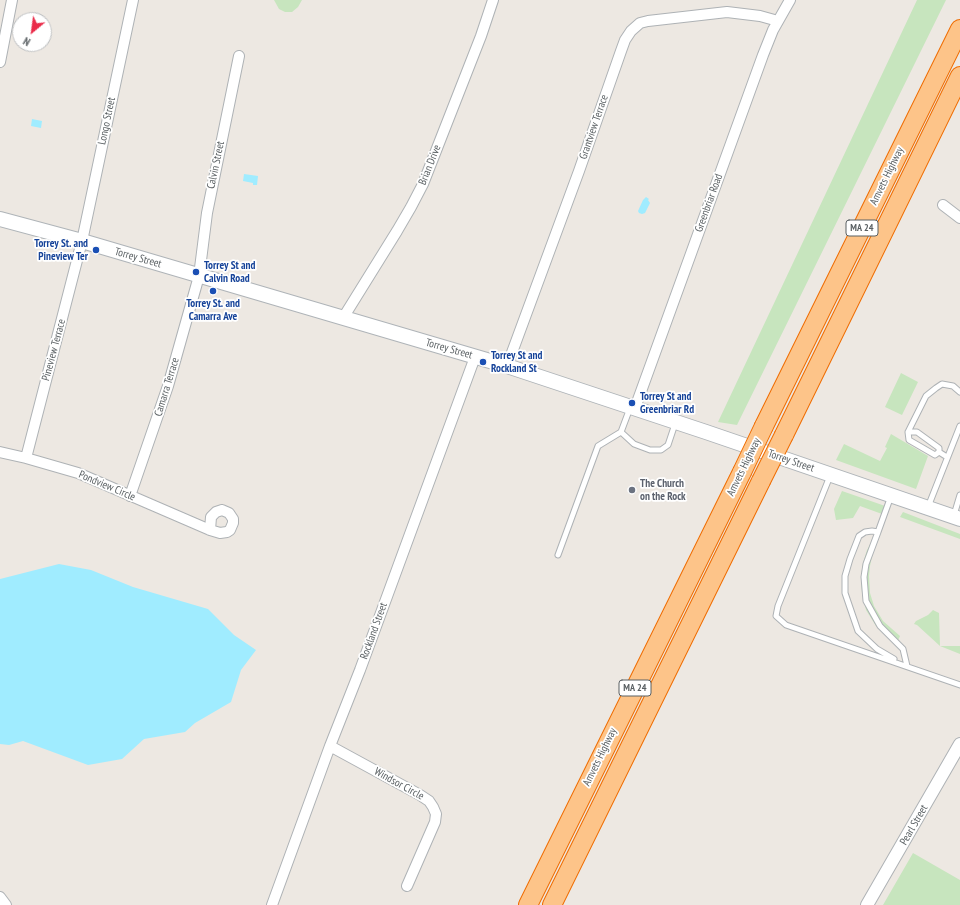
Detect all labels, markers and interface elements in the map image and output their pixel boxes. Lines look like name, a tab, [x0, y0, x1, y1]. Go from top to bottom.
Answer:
north arrow	[12, 12, 52, 52]
text: N	[21, 34, 33, 49]
street label: Grantview Terrace	[577, 93, 611, 161]
street label: Longo Street	[96, 96, 118, 146]
street label: Calvin Street	[205, 140, 227, 190]
street label: Brian Drive	[416, 143, 444, 187]
street label: Amvets Highway	[867, 145, 907, 207]
street label: Greenbriar Road	[692, 172, 726, 234]
road number: MA 24	[846, 220, 878, 236]
place label: Torrey St. and Pineview Ter	[34, 237, 88, 263]
marker: Torrey St. and Pineview Ter	[91, 245, 101, 255]
street label: Torrey Street	[113, 245, 163, 271]
place label: Torrey St and Calvin Road	[204, 259, 255, 285]
marker: Torrey St and Calvin Road	[191, 267, 201, 277]
marker: Torrey St. and Camarra Ave	[208, 286, 218, 296]
place label: Torrey St. and Camarra Ave	[186, 297, 240, 323]
street label: Pineview Terrace	[39, 318, 69, 382]
street label: Torrey Street	[424, 336, 474, 362]
place label: Torrey St and Rockland St	[491, 349, 542, 375]
street label: Camarra Terrace	[152, 356, 182, 418]
marker: Torrey St and Rockland St	[478, 357, 488, 367]
place label: Torrey St and Greenbriar Rd	[640, 390, 694, 416]
marker: Torrey St and Greenbriar Rd	[627, 398, 637, 408]
street label: Amvets Highway	[724, 436, 764, 498]
street label: Torrey Street	[766, 447, 816, 475]
street label: Pondview Circle	[77, 468, 137, 504]
place label: The Church on the Rock	[640, 477, 686, 503]
marker: The Church on the Rock	[627, 485, 637, 495]
street label: Rockland Street	[358, 601, 390, 661]
road number: MA 24	[619, 680, 651, 696]
street label: Amvets Highway	[580, 726, 620, 788]
street label: Windsor Circle	[372, 765, 426, 803]
street label: Pearl Street	[897, 803, 931, 847]

